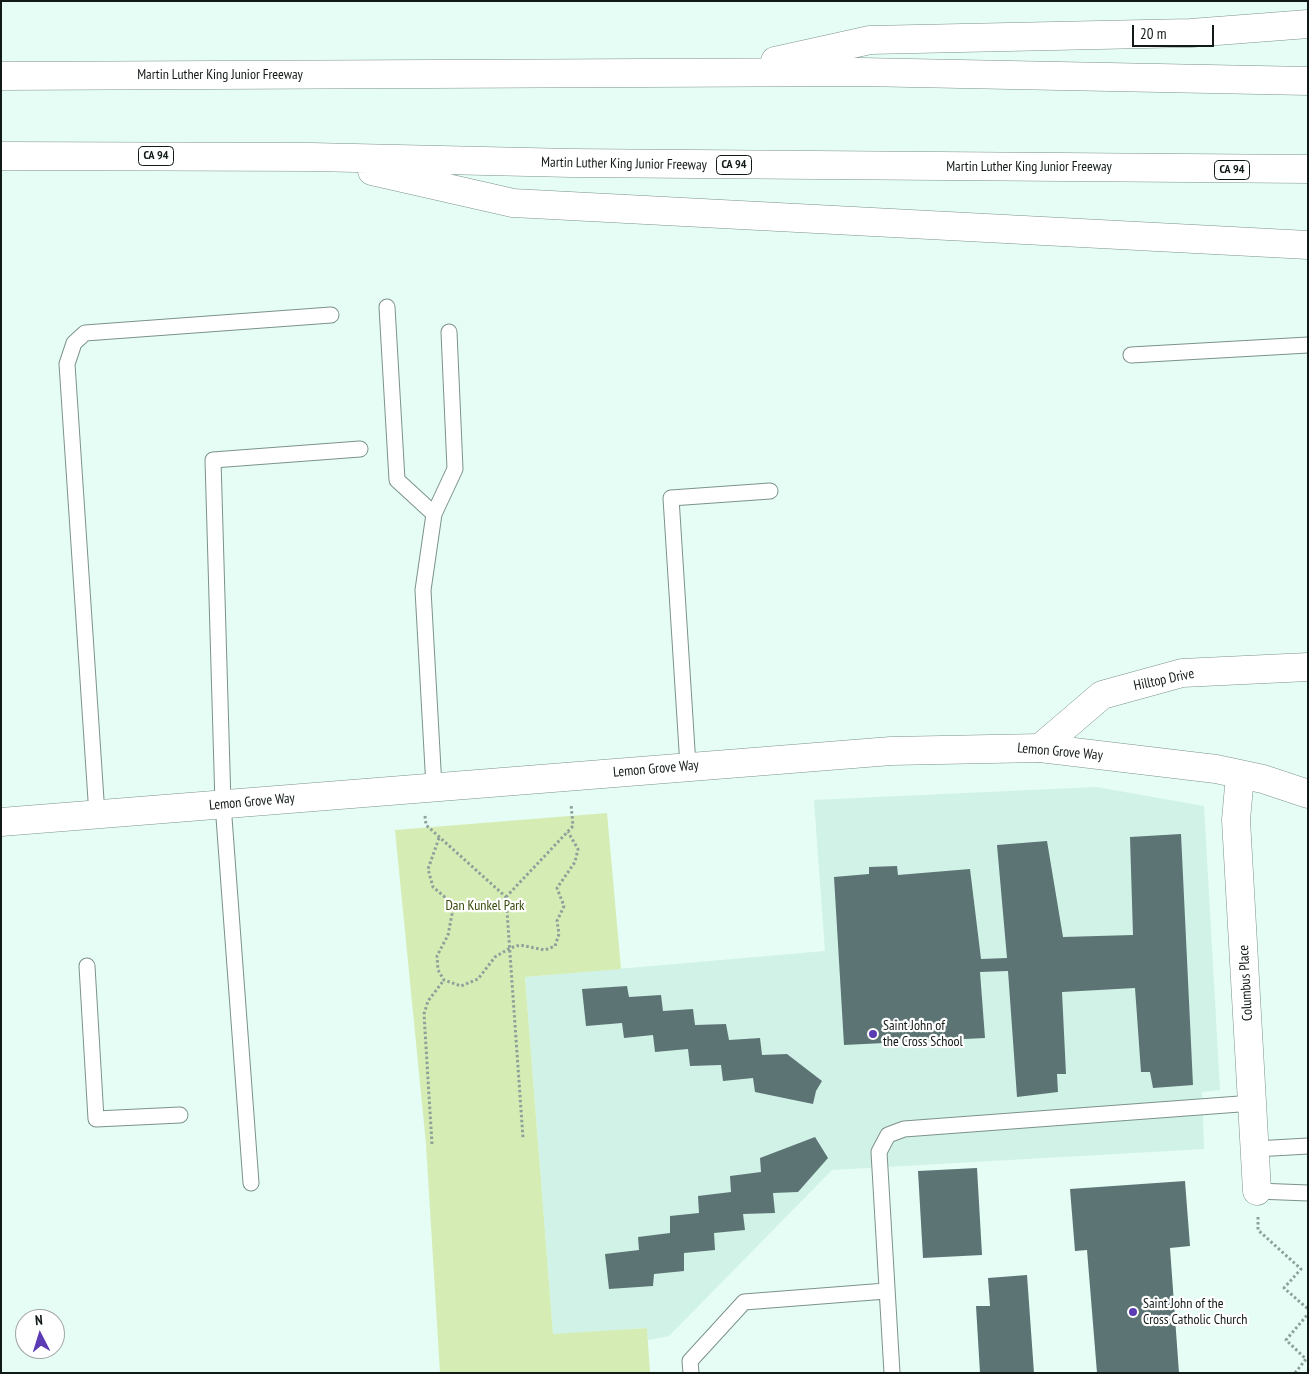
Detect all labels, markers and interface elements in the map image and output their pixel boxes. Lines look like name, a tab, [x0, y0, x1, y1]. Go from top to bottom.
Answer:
scale bar	[1134, 15, 1216, 47]
text: 20 m	[1140, 24, 1166, 43]
street label: Martin Luther King Junior Freeway	[137, 67, 303, 83]
road number: CA 94	[138, 146, 174, 166]
street label: Martin Luther King Junior Freeway	[541, 154, 707, 174]
road number: CA 94	[716, 156, 752, 174]
street label: Martin Luther King Junior Freeway	[946, 159, 1112, 175]
road number: CA 94	[1214, 160, 1250, 180]
street label: Hilltop Drive	[1132, 665, 1196, 695]
street label: Lemon Grove Way	[1017, 740, 1103, 764]
street label: Lemon Grove Way	[613, 757, 699, 781]
street label: Lemon Grove Way	[209, 790, 295, 814]
park label: Dan Kunkel Park	[445, 898, 525, 914]
street label: Columbus Place	[1236, 945, 1256, 1021]
place label: Saint John of the Cross School	[883, 1018, 963, 1050]
marker: Saint John of the Cross School	[867, 1028, 879, 1040]
place label: Saint John of the Cross Catholic Church	[1143, 1296, 1247, 1328]
marker: Saint John of the Cross Catholic Church	[1127, 1306, 1139, 1318]
north arrow	[15, 1309, 65, 1359]
text: N	[34, 1311, 43, 1329]

